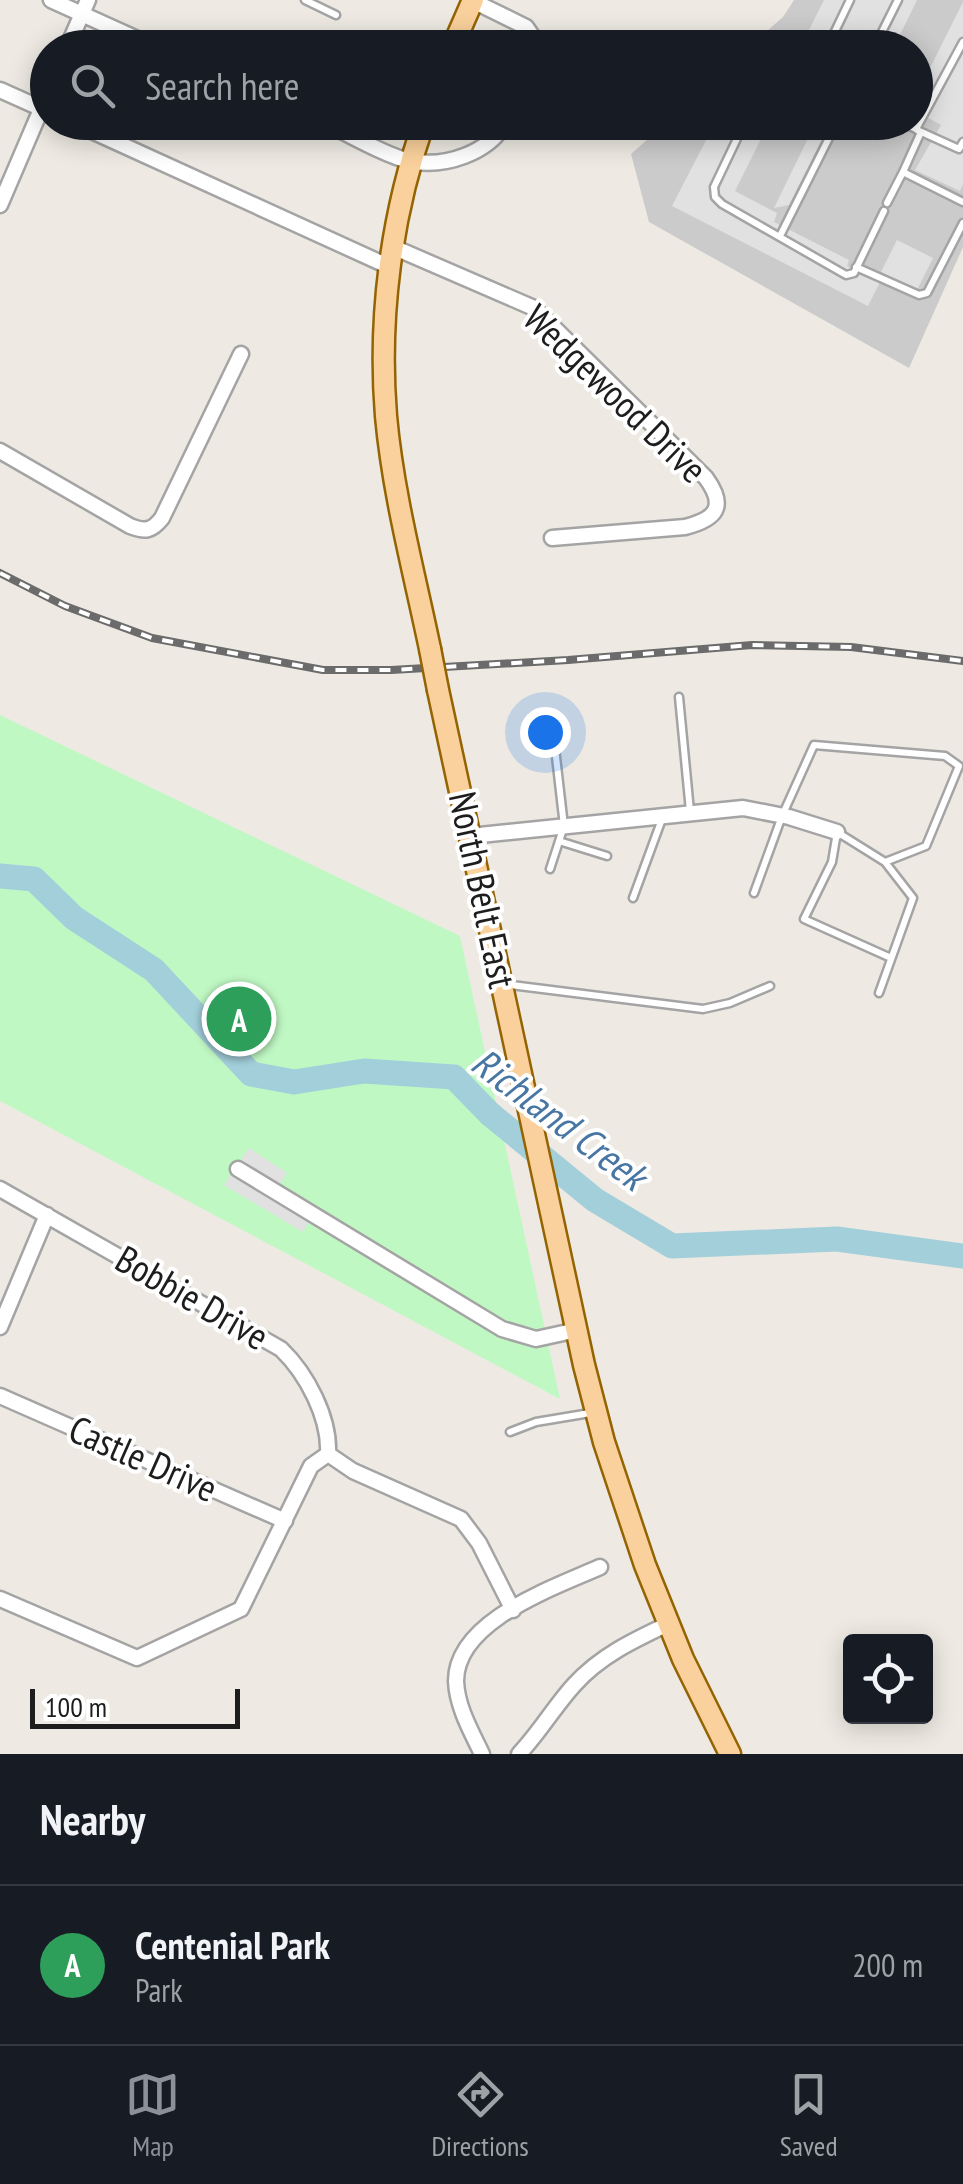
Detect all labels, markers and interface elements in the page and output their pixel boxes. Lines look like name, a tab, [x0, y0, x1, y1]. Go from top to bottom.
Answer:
search box	[30, 30, 933, 140]
icon: search	[65, 58, 120, 113]
text: Search here	[145, 61, 299, 110]
street label: Wedgewood Drive	[514, 293, 718, 493]
your location	[520, 707, 571, 758]
street label: North Belt East	[439, 787, 528, 993]
pin: A	[206, 982, 272, 1056]
water label: Richland Creek	[462, 1036, 661, 1203]
street label: Bobbie Drive	[108, 1233, 278, 1360]
street label: Castle Drive	[62, 1403, 225, 1512]
map controls	[843, 1634, 933, 1724]
button: locate	[843, 1634, 933, 1724]
scale bar	[30, 1684, 240, 1728]
text: 100 m	[45, 1688, 107, 1725]
text: Nearby	[40, 1792, 145, 1847]
text: Centenial Park	[135, 1920, 330, 1969]
text: A	[64, 1944, 81, 1986]
text: 200 m	[852, 1944, 923, 1986]
text: Park	[135, 1969, 183, 2011]
tab: Map	[125, 2067, 180, 2164]
tab: Directions	[431, 2067, 529, 2164]
tab: Saved	[780, 2067, 838, 2164]

